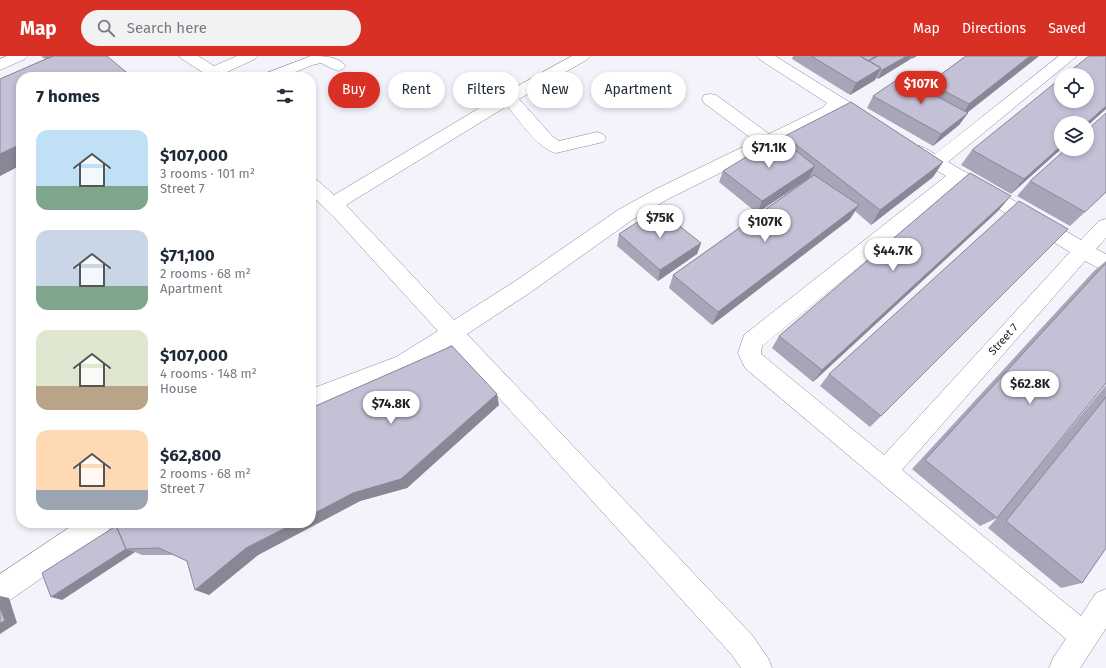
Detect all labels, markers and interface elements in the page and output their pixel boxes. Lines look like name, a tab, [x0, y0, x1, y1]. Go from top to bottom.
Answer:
search box	[81, 10, 361, 46]
text: Map	[20, 17, 57, 40]
icon: search	[95, 17, 117, 39]
text: Search here	[127, 19, 207, 37]
text: Map	[913, 20, 940, 37]
text: Directions	[962, 20, 1026, 37]
text: Saved	[1048, 20, 1086, 37]
map controls	[1054, 68, 1094, 156]
button: locate	[1054, 68, 1094, 108]
pin: $107K	[893, 71, 949, 105]
chip: Buy	[328, 72, 380, 108]
chip: Rent	[388, 72, 445, 108]
chip: Filters	[453, 72, 519, 108]
chip: New	[527, 72, 583, 108]
chip: Apartment	[591, 72, 686, 108]
text: $107K	[904, 76, 938, 91]
icon: filters	[274, 85, 296, 107]
text: 7 homes	[36, 86, 100, 107]
button: layers	[1054, 116, 1094, 156]
pin: $71.1K	[736, 135, 802, 169]
text: $71.1K	[752, 140, 786, 155]
text: $107,000	[160, 145, 228, 166]
icon: home	[68, 146, 116, 194]
text: 3 rooms · 101 m²	[160, 166, 255, 181]
text: Street 7	[160, 181, 205, 196]
pin: $75K	[636, 205, 684, 239]
pin: $107K	[737, 209, 793, 243]
text: $75K	[646, 210, 674, 225]
text: $107K	[748, 214, 782, 229]
pin: $44.7K	[860, 238, 926, 272]
text: $44.7K	[873, 243, 913, 258]
text: $71,100	[160, 245, 215, 266]
icon: home	[68, 246, 116, 294]
text: 2 rooms · 68 m²	[160, 266, 251, 281]
text: Apartment	[160, 281, 222, 296]
street label: Street 7	[986, 321, 1021, 358]
text: $107,000	[160, 345, 228, 366]
icon: home	[68, 346, 116, 394]
text: 4 rooms · 148 m²	[160, 366, 257, 381]
pin: $62.8K	[997, 371, 1063, 405]
text: $62.8K	[1010, 376, 1050, 391]
text: House	[160, 381, 197, 396]
pin: $74.8K	[358, 391, 424, 425]
text: $74.8K	[372, 396, 410, 411]
text: $62,800	[160, 445, 221, 466]
icon: home	[68, 446, 116, 494]
text: 2 rooms · 68 m²	[160, 466, 251, 481]
text: Street 7	[160, 481, 205, 496]

